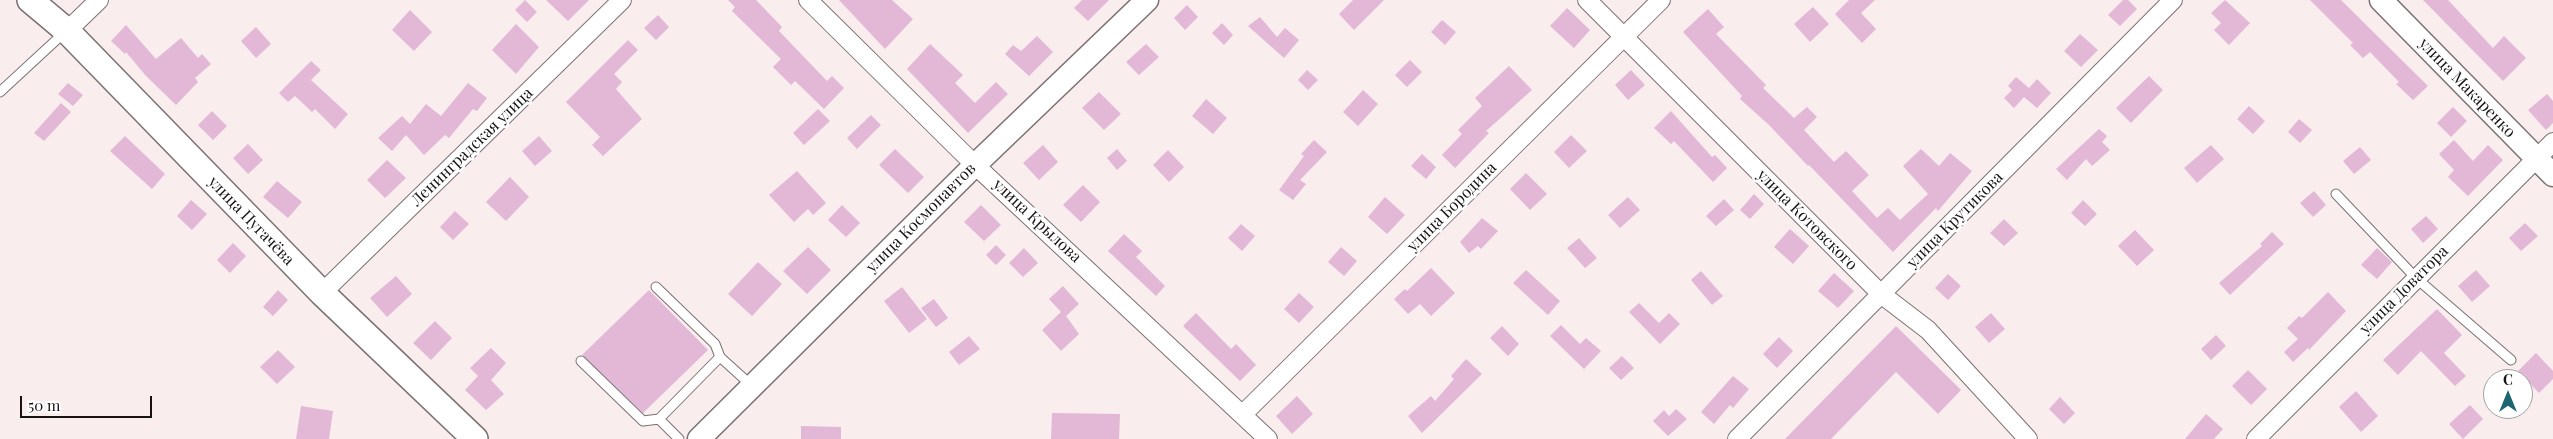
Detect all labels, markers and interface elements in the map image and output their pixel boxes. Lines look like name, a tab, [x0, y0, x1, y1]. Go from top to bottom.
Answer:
street label: улица Макаренко	[2415, 34, 2519, 142]
street label: Ленинградская улица	[407, 84, 537, 210]
street label: улица Бородина	[1403, 158, 1501, 256]
street label: улица Космонавтов	[862, 159, 980, 277]
street label: улица Котовского	[1753, 166, 1861, 274]
street label: улица Крутикова	[1903, 168, 2007, 272]
street label: улица Пугачёва	[204, 173, 298, 269]
street label: улица Крылова	[989, 175, 1085, 267]
street label: улица Доватора	[2356, 242, 2452, 338]
north arrow	[2483, 369, 2533, 419]
text: С	[2503, 370, 2513, 389]
scale bar	[22, 386, 155, 418]
text: 50 m	[28, 395, 60, 415]

